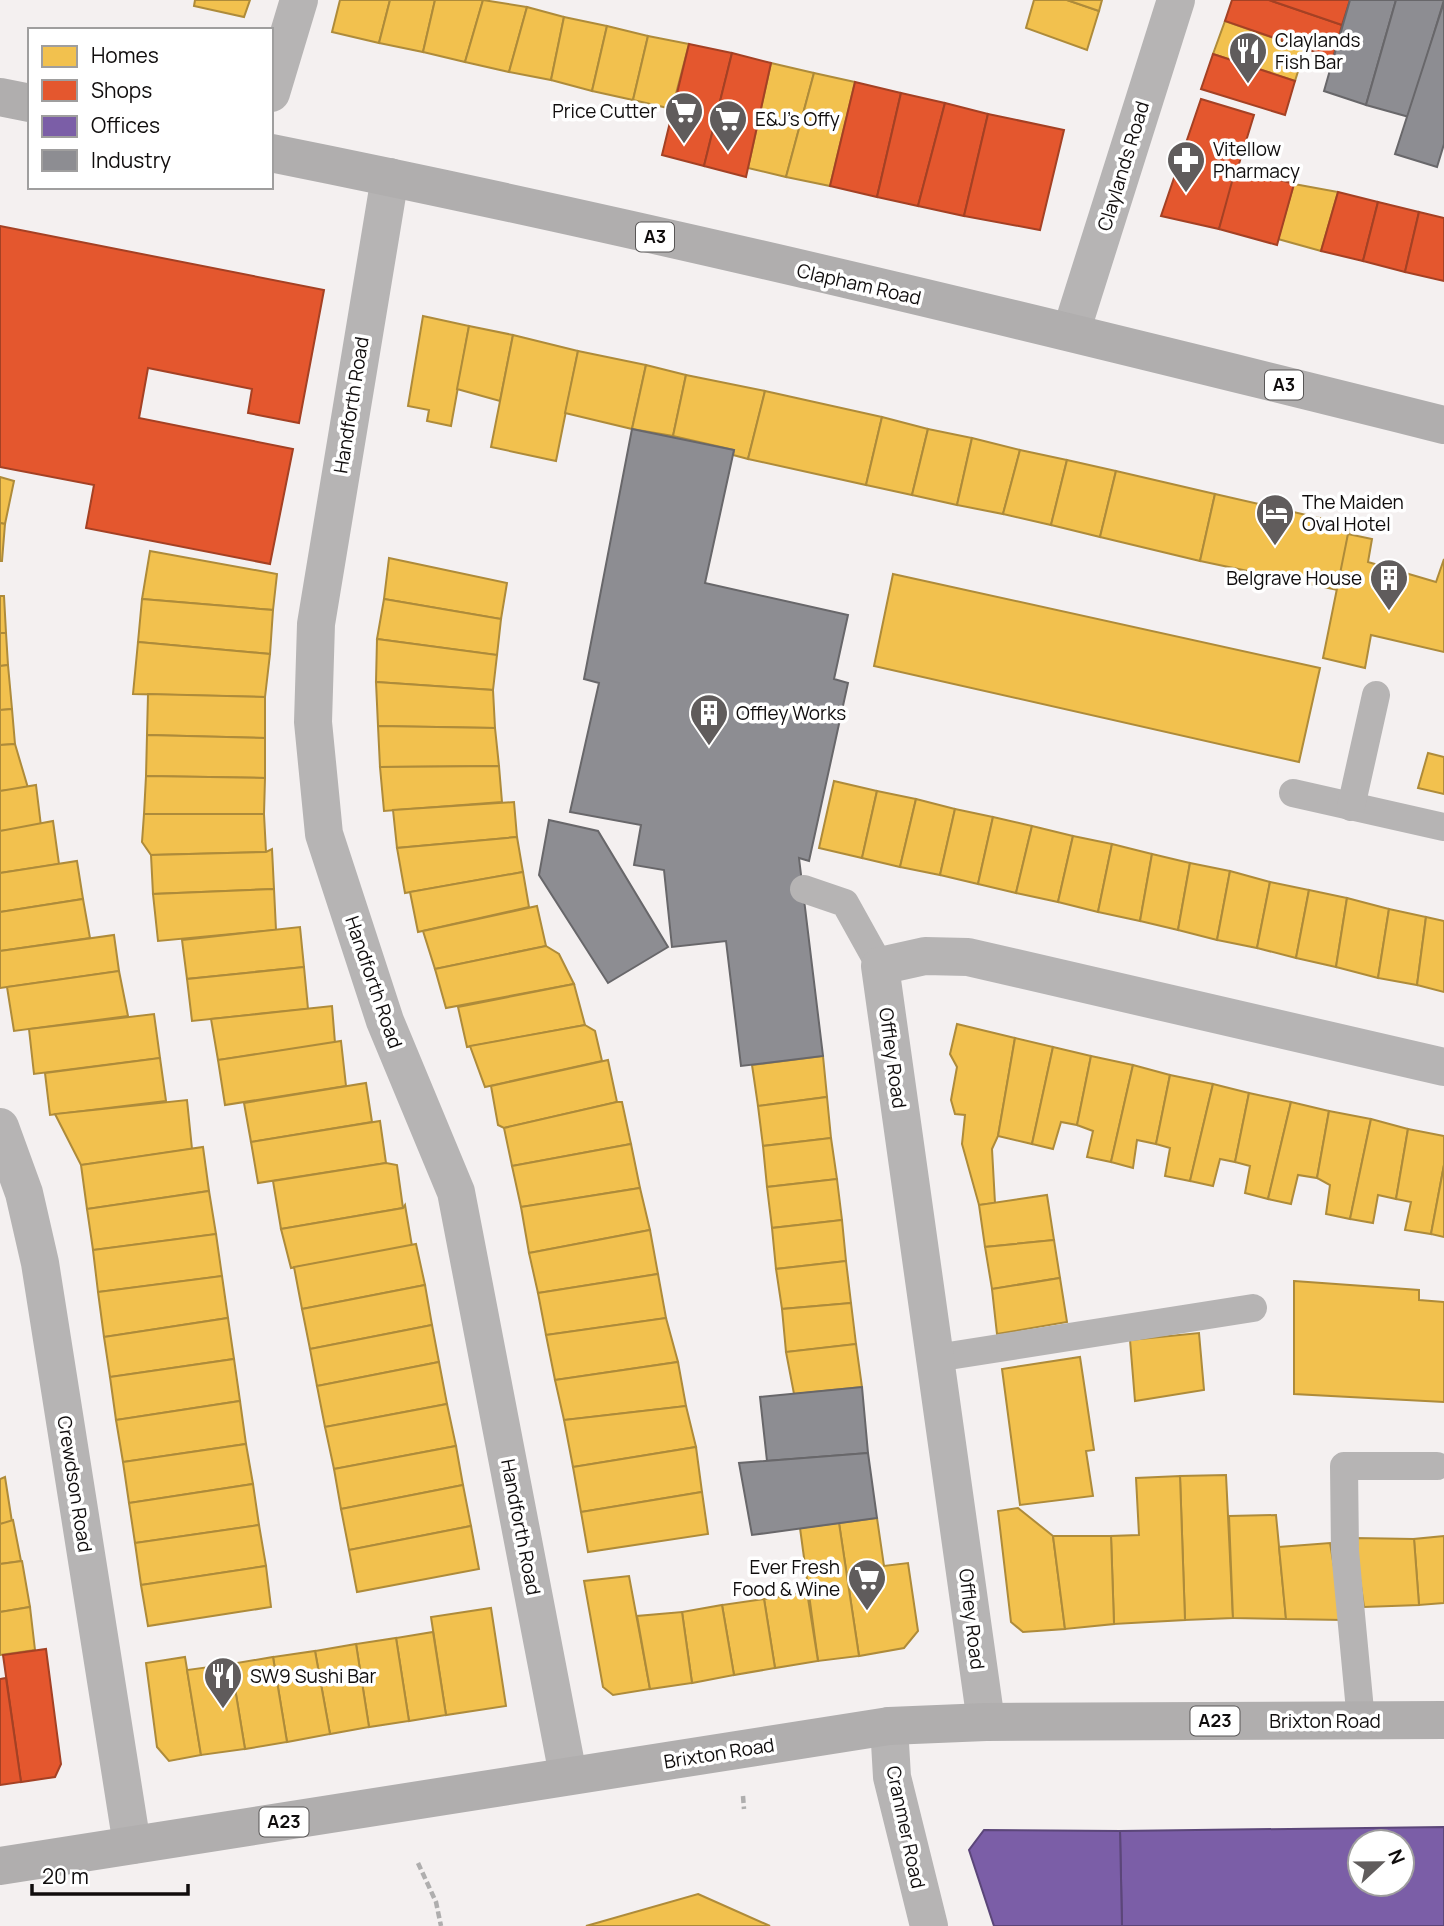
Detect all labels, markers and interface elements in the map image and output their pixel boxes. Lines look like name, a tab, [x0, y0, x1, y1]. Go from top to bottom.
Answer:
place label: Claylands Fish Bar	[1275, 27, 1361, 75]
legend	[28, 28, 273, 189]
restaurant icon: Claylands Fish Bar	[1227, 30, 1269, 85]
text: Homes	[91, 41, 159, 69]
text: Shops	[91, 76, 152, 104]
supermarket icon: Price Cutter	[663, 90, 705, 145]
place label: Price Cutter	[552, 98, 657, 124]
supermarket icon: E&J's Offy	[707, 98, 749, 153]
street label: Claylands Road	[1091, 98, 1155, 234]
place label: E&J's Offy	[755, 106, 840, 132]
text: Offices	[91, 111, 160, 139]
place label: Vitellow Pharmacy	[1213, 136, 1300, 184]
pharmacy icon: Vitellow Pharmacy	[1165, 139, 1207, 194]
text: Industry	[91, 146, 171, 174]
road number: A3	[636, 222, 674, 251]
street label: Clapham Road	[794, 257, 924, 311]
street label: Handforth Road	[327, 335, 375, 475]
road number: A3	[1265, 370, 1303, 400]
place label: The Maiden Oval Hotel	[1302, 489, 1404, 537]
hotel icon: The Maiden Oval Hotel	[1254, 492, 1296, 547]
building icon: Belgrave House	[1368, 557, 1410, 612]
place label: Belgrave House	[1226, 565, 1362, 591]
building icon: Offley Works	[688, 692, 730, 747]
place label: Offley Works	[736, 700, 846, 726]
street label: Handforth Road	[339, 912, 409, 1052]
street label: Offley Road	[873, 1006, 913, 1110]
street label: Crewdson Road	[51, 1414, 99, 1554]
street label: Handforth Road	[495, 1457, 547, 1597]
place label: Ever Fresh Food & Wine	[733, 1554, 840, 1602]
supermarket icon: Ever Fresh Food & Wine	[846, 1557, 888, 1612]
street label: Offley Road	[953, 1567, 991, 1671]
restaurant icon: SW9 Sushi Bar	[202, 1655, 244, 1710]
place label: SW9 Sushi Bar	[250, 1663, 376, 1689]
road number: A23	[1190, 1706, 1240, 1736]
street label: Brixton Road	[1269, 1708, 1381, 1734]
street label: Brixton Road	[662, 1731, 776, 1775]
street label: Cranmer Road	[880, 1763, 932, 1891]
road number: A23	[260, 1808, 308, 1836]
north arrow	[1346, 1828, 1416, 1898]
text: N	[1382, 1845, 1411, 1868]
scale bar	[32, 1853, 187, 1897]
text: 20 m	[42, 1862, 89, 1890]

